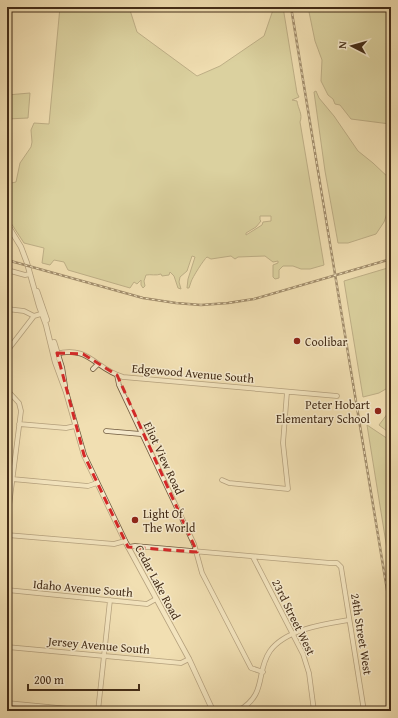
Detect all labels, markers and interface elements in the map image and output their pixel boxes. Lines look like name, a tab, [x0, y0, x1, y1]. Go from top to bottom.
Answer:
north arrow	[332, 26, 372, 66]
text: N	[334, 40, 350, 49]
place label: Coolibar	[305, 333, 347, 350]
marker: Coolibar	[292, 336, 302, 346]
street label: Edgewood Avenue South	[131, 359, 255, 387]
place label: Peter Hobart Elementary School	[276, 396, 371, 427]
marker: Peter Hobart Elementary School	[373, 406, 383, 416]
street label: Eliot View Road	[140, 419, 189, 498]
place label: Light Of The World	[143, 505, 196, 536]
marker: Light Of The World	[130, 515, 140, 525]
street label: Cedar Lake Road	[131, 542, 185, 623]
street label: Idaho Avenue South	[32, 575, 134, 601]
street label: 23rd Street West	[268, 576, 320, 659]
street label: 24th Street West	[347, 592, 377, 677]
street label: Jersey Avenue South	[45, 632, 151, 658]
scale bar	[28, 666, 139, 692]
text: 200 m	[34, 671, 64, 688]

